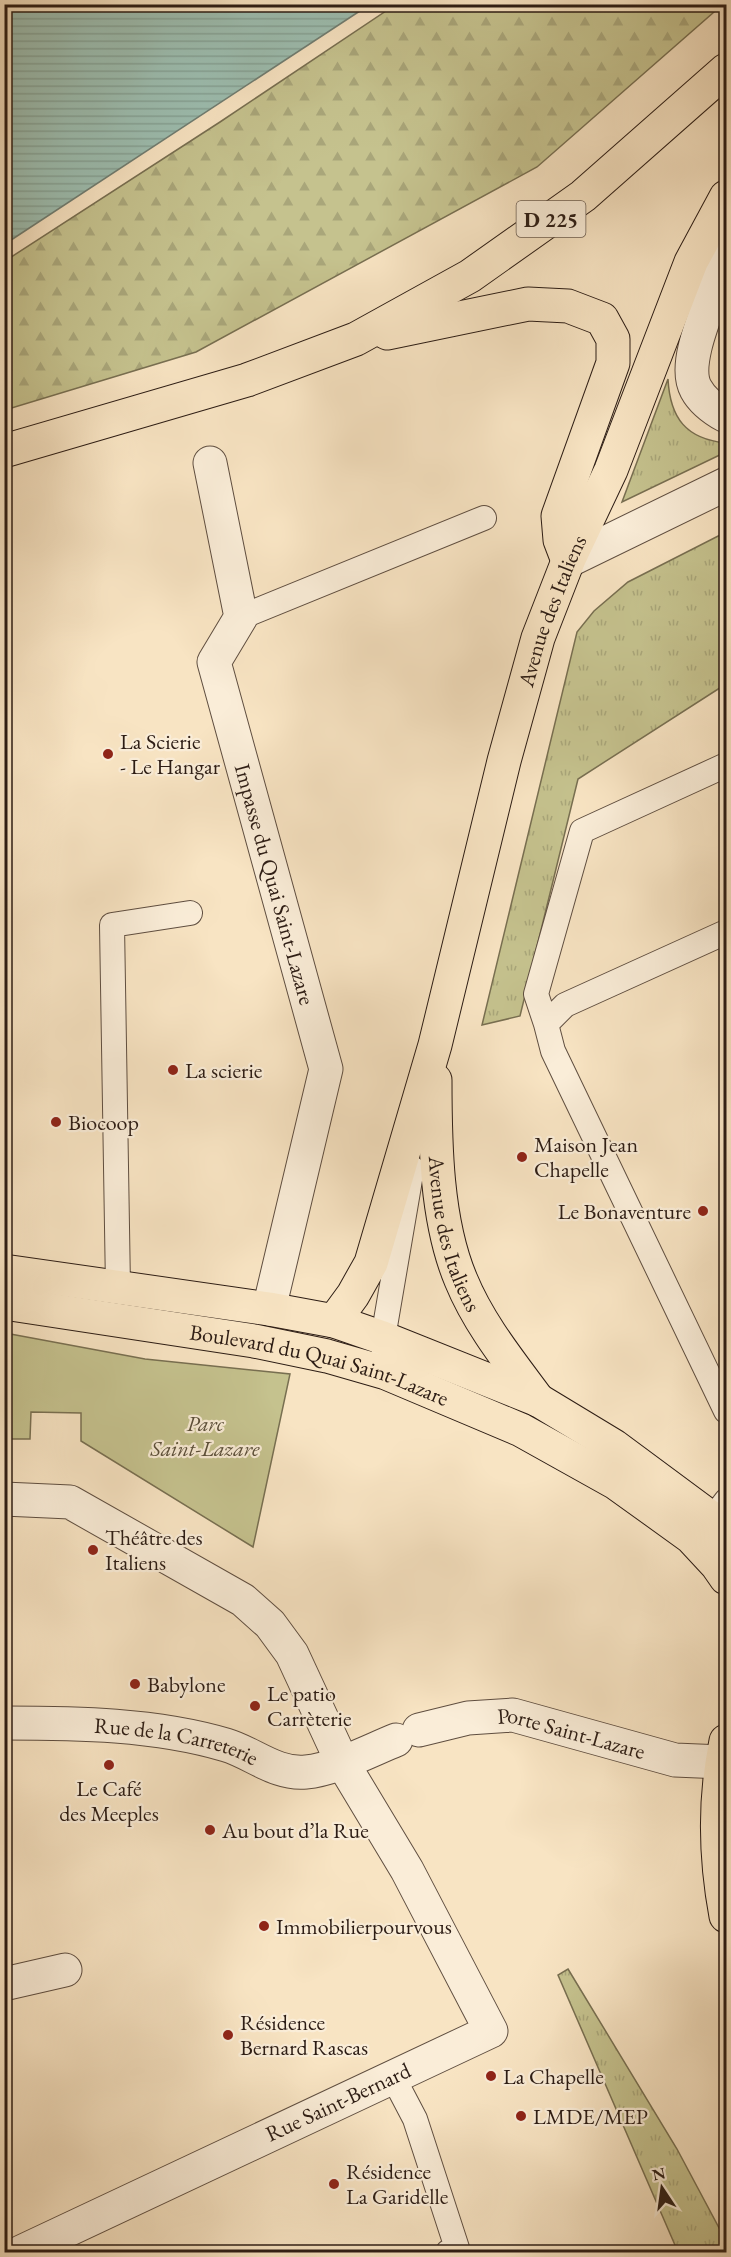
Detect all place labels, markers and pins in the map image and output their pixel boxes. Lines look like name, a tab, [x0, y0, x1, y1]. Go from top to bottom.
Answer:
place label: La Scierie - Le Hangar	[120, 727, 221, 781]
marker: La Scierie - Le Hangar	[101, 747, 115, 761]
place label: La scierie	[185, 1056, 263, 1085]
marker: La scierie	[166, 1063, 180, 1077]
place label: Biocoop	[68, 1108, 139, 1137]
marker: Biocoop	[49, 1115, 63, 1129]
place label: Maison Jean Chapelle	[534, 1130, 638, 1184]
marker: Maison Jean Chapelle	[515, 1150, 529, 1164]
place label: Le Bonaventure	[558, 1197, 691, 1226]
marker: Le Bonaventure	[696, 1204, 710, 1218]
place label: Théâtre des Italiens	[105, 1523, 202, 1577]
marker: Théâtre des Italiens	[86, 1543, 100, 1557]
place label: Babylone	[147, 1670, 226, 1699]
marker: Babylone	[128, 1677, 142, 1691]
place label: Le patio Carrèterie	[267, 1679, 352, 1733]
marker: Le patio Carrèterie	[248, 1699, 262, 1713]
marker: Le Café des Meeples	[102, 1758, 116, 1772]
place label: Le Café des Meeples	[59, 1774, 159, 1828]
place label: Au bout d’la Rue	[221, 1816, 369, 1845]
marker: Au bout d’la Rue	[203, 1823, 217, 1837]
place label: Immobilierpourvous	[276, 1912, 452, 1941]
marker: Immobilierpourvous	[257, 1919, 271, 1933]
place label: Résidence Bernard Rascas	[240, 2008, 368, 2062]
marker: Résidence Bernard Rascas	[221, 2028, 235, 2042]
place label: La Chapelle	[503, 2062, 604, 2091]
marker: La Chapelle	[484, 2069, 498, 2083]
place label: LMDE/MEP	[533, 2102, 648, 2131]
marker: LMDE/MEP	[514, 2109, 528, 2123]
place label: Résidence La Garidelle	[346, 2157, 449, 2211]
marker: Résidence La Garidelle	[327, 2177, 341, 2191]

